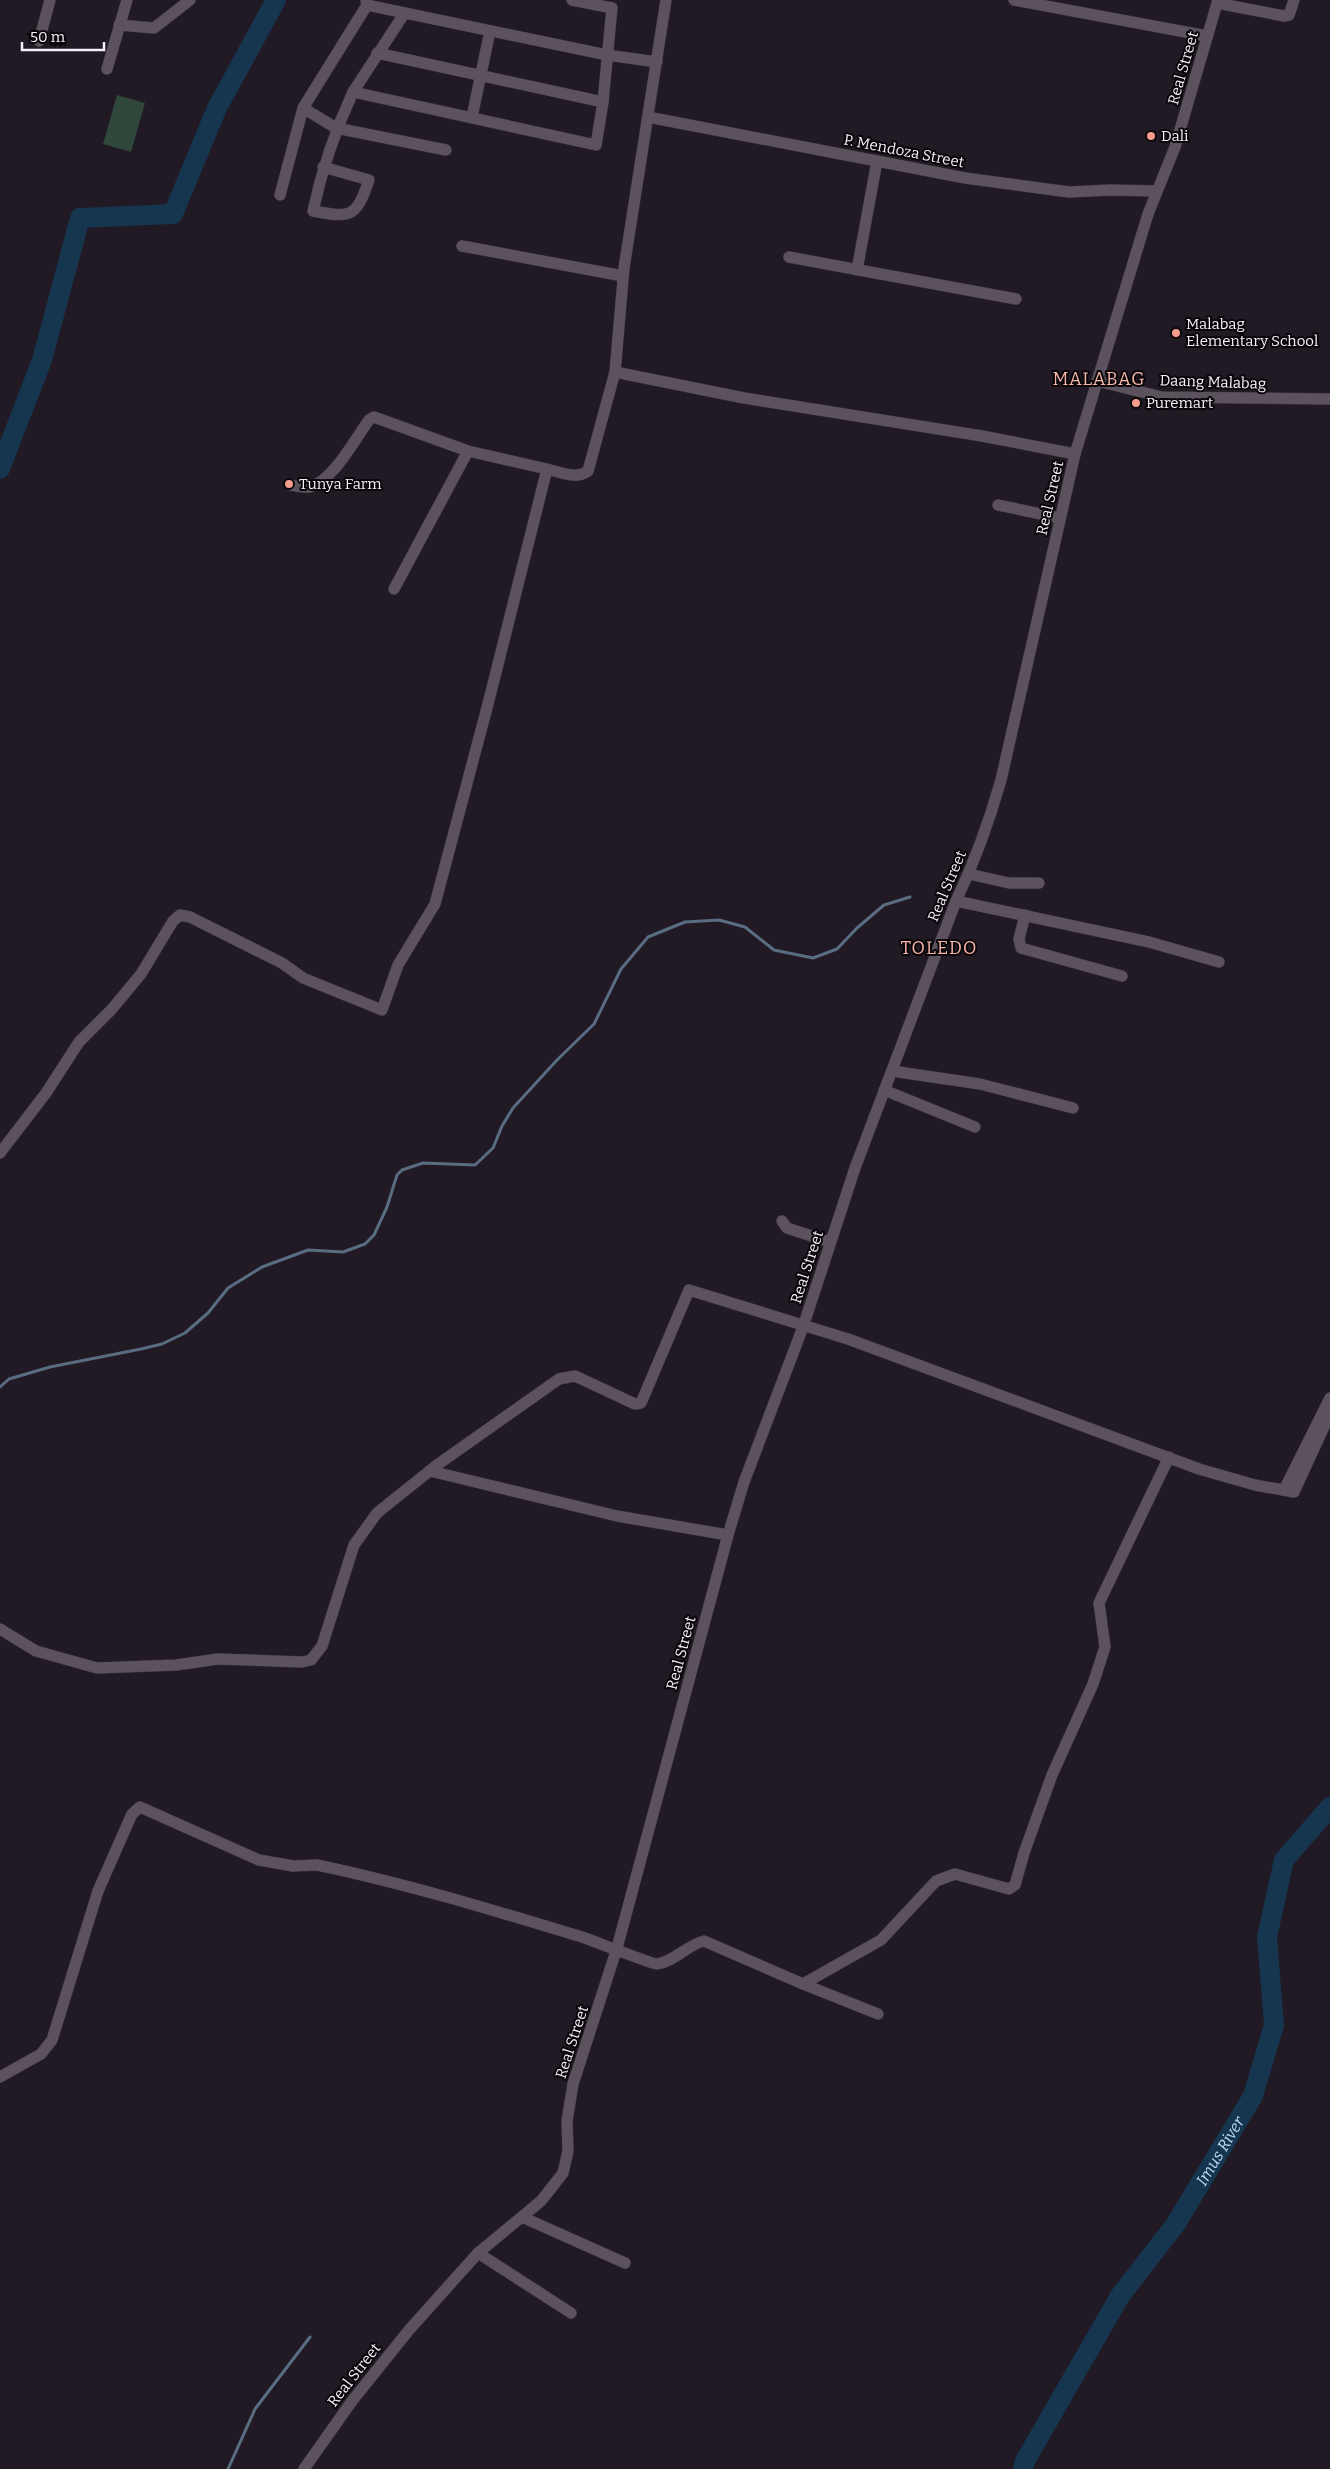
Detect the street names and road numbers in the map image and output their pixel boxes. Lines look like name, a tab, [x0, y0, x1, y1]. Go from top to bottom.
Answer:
street label: Real Street	[1164, 29, 1202, 107]
street label: P. Mendoza Street	[842, 131, 966, 172]
street label: Daang Malabag	[1159, 371, 1267, 393]
street label: Real Street	[1033, 459, 1067, 537]
street label: Real Street	[924, 847, 970, 924]
street label: Real Street	[787, 1228, 827, 1306]
street label: Real Street	[663, 1614, 700, 1692]
street label: Real Street	[552, 2003, 592, 2081]
street label: Real Street	[324, 2339, 385, 2410]

